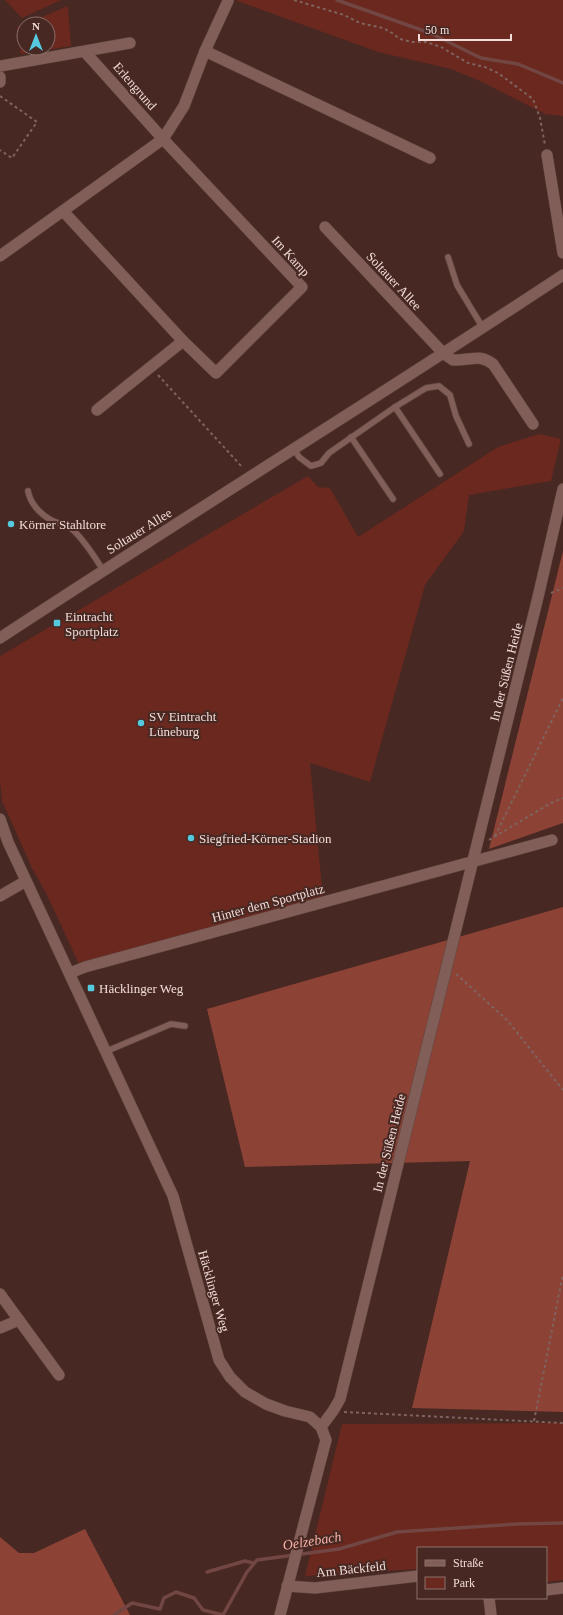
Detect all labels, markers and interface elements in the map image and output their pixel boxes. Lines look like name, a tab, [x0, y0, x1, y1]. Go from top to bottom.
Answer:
north arrow	[16, 16, 56, 56]
scale bar	[419, 16, 511, 42]
text: N	[32, 20, 40, 32]
text: 50 m	[425, 23, 450, 37]
street label: Erlengrund	[110, 59, 160, 113]
street label: Im Kamp	[269, 233, 313, 279]
street label: Soltauer Allee	[363, 249, 425, 313]
street label: Soltauer Allee	[104, 505, 175, 557]
place label: Körner Stahltore	[19, 517, 106, 532]
marker: Körner Stahltore	[6, 519, 16, 529]
place label: Eintracht Sportplatz	[65, 609, 119, 639]
marker: Eintracht Sportplatz	[52, 618, 62, 628]
street label: In der Süßen Heide	[487, 621, 526, 723]
place label: SV Eintracht Lüneburg	[149, 709, 217, 739]
marker: SV Eintracht Lüneburg	[136, 718, 146, 728]
place label: Siegfried-Körner-Stadion	[199, 831, 332, 846]
marker: Siegfried-Körner-Stadion	[186, 833, 196, 843]
street label: Hinter dem Sportplatz	[210, 881, 326, 925]
place label: Häcklinger Weg	[99, 981, 184, 996]
marker: Häcklinger Weg	[86, 983, 96, 993]
street label: In der Süßen Heide	[370, 1092, 409, 1194]
street label: Häcklinger Weg	[195, 1248, 233, 1334]
water label: Oelzebach	[282, 1529, 342, 1553]
legend	[417, 1547, 547, 1599]
text: Straße	[453, 1556, 484, 1570]
street label: Am Bäckfeld	[316, 1558, 387, 1580]
text: Park	[453, 1576, 475, 1590]

